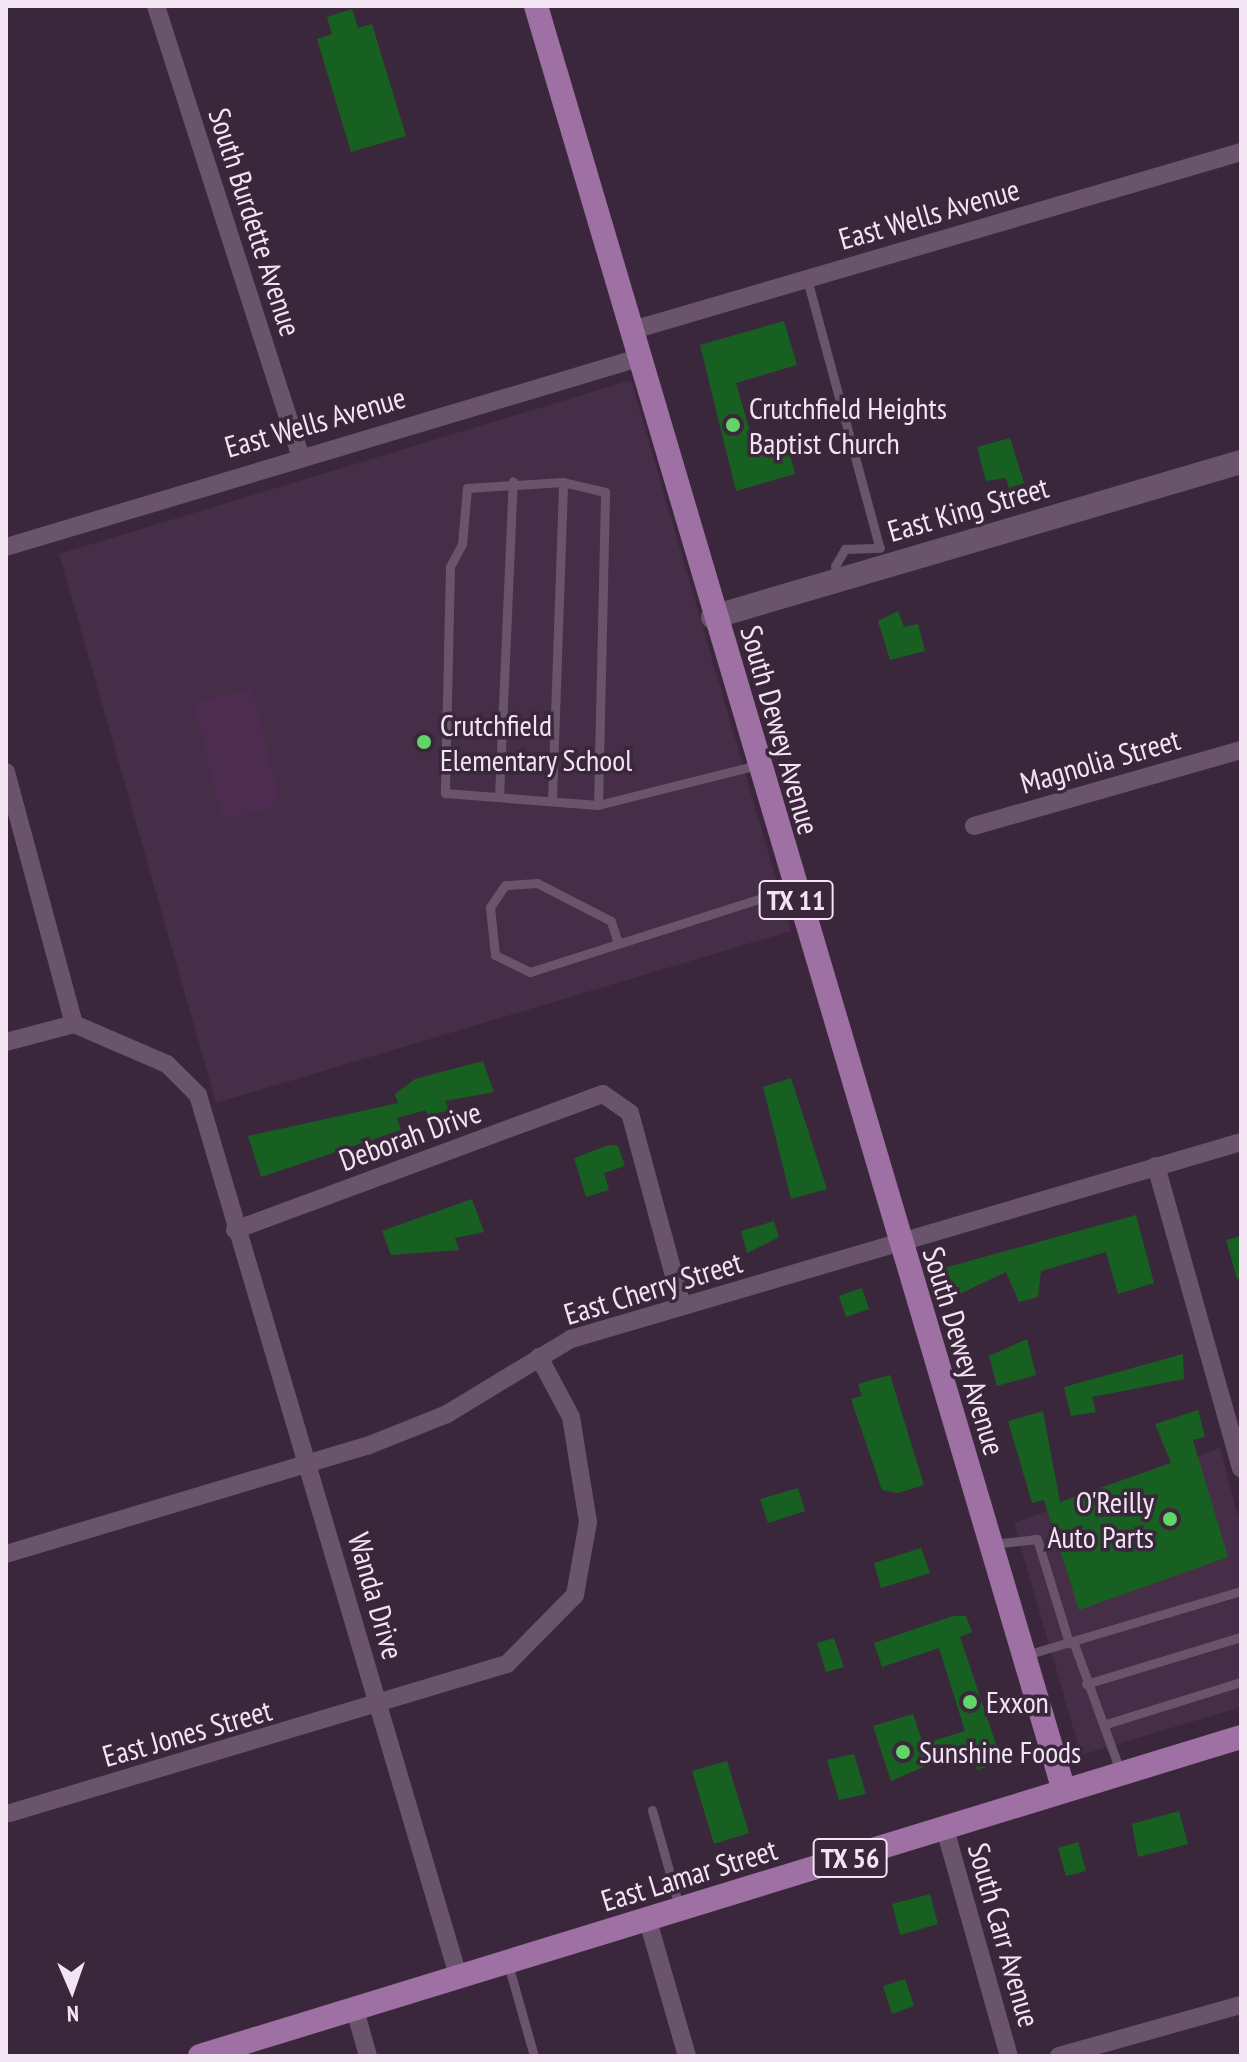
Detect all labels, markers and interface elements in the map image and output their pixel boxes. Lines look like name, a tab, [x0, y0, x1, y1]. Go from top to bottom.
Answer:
street label: South Burdette Avenue	[201, 103, 309, 341]
street label: East Wells Avenue	[834, 171, 1024, 257]
street label: East Wells Avenue	[220, 379, 410, 465]
place label: Crutchfield Heights Baptist Church	[749, 390, 947, 460]
marker: Crutchfield Heights Baptist Church	[724, 416, 742, 434]
street label: East King Street	[883, 469, 1053, 549]
street label: South Dewey Avenue	[733, 621, 827, 839]
place label: Crutchfield Elementary School	[440, 707, 633, 778]
street label: Magnolia Street	[1016, 721, 1184, 801]
marker: Crutchfield Elementary School	[415, 733, 433, 751]
road number: TX 11	[758, 876, 834, 924]
street label: Deborah Drive	[334, 1094, 486, 1178]
street label: South Dewey Avenue	[915, 1242, 1013, 1460]
street label: East Cherry Street	[559, 1244, 747, 1332]
place label: O'Reilly Auto Parts	[1047, 1484, 1154, 1554]
marker: O'Reilly Auto Parts	[1161, 1510, 1179, 1528]
street label: Wanda Drive	[341, 1528, 411, 1664]
place label: Exxon	[986, 1684, 1049, 1720]
street label: East Jones Street	[98, 1692, 276, 1774]
marker: Exxon	[961, 1693, 979, 1711]
place label: Sunshine Foods	[919, 1734, 1081, 1770]
marker: Sunshine Foods	[894, 1743, 912, 1761]
street label: East Lamar Street	[597, 1831, 781, 1919]
road number: TX 56	[812, 1834, 888, 1882]
street label: South Carr Avenue	[960, 1838, 1048, 2032]
north arrow	[32, 1950, 112, 2030]
text: N	[66, 2000, 79, 2028]

